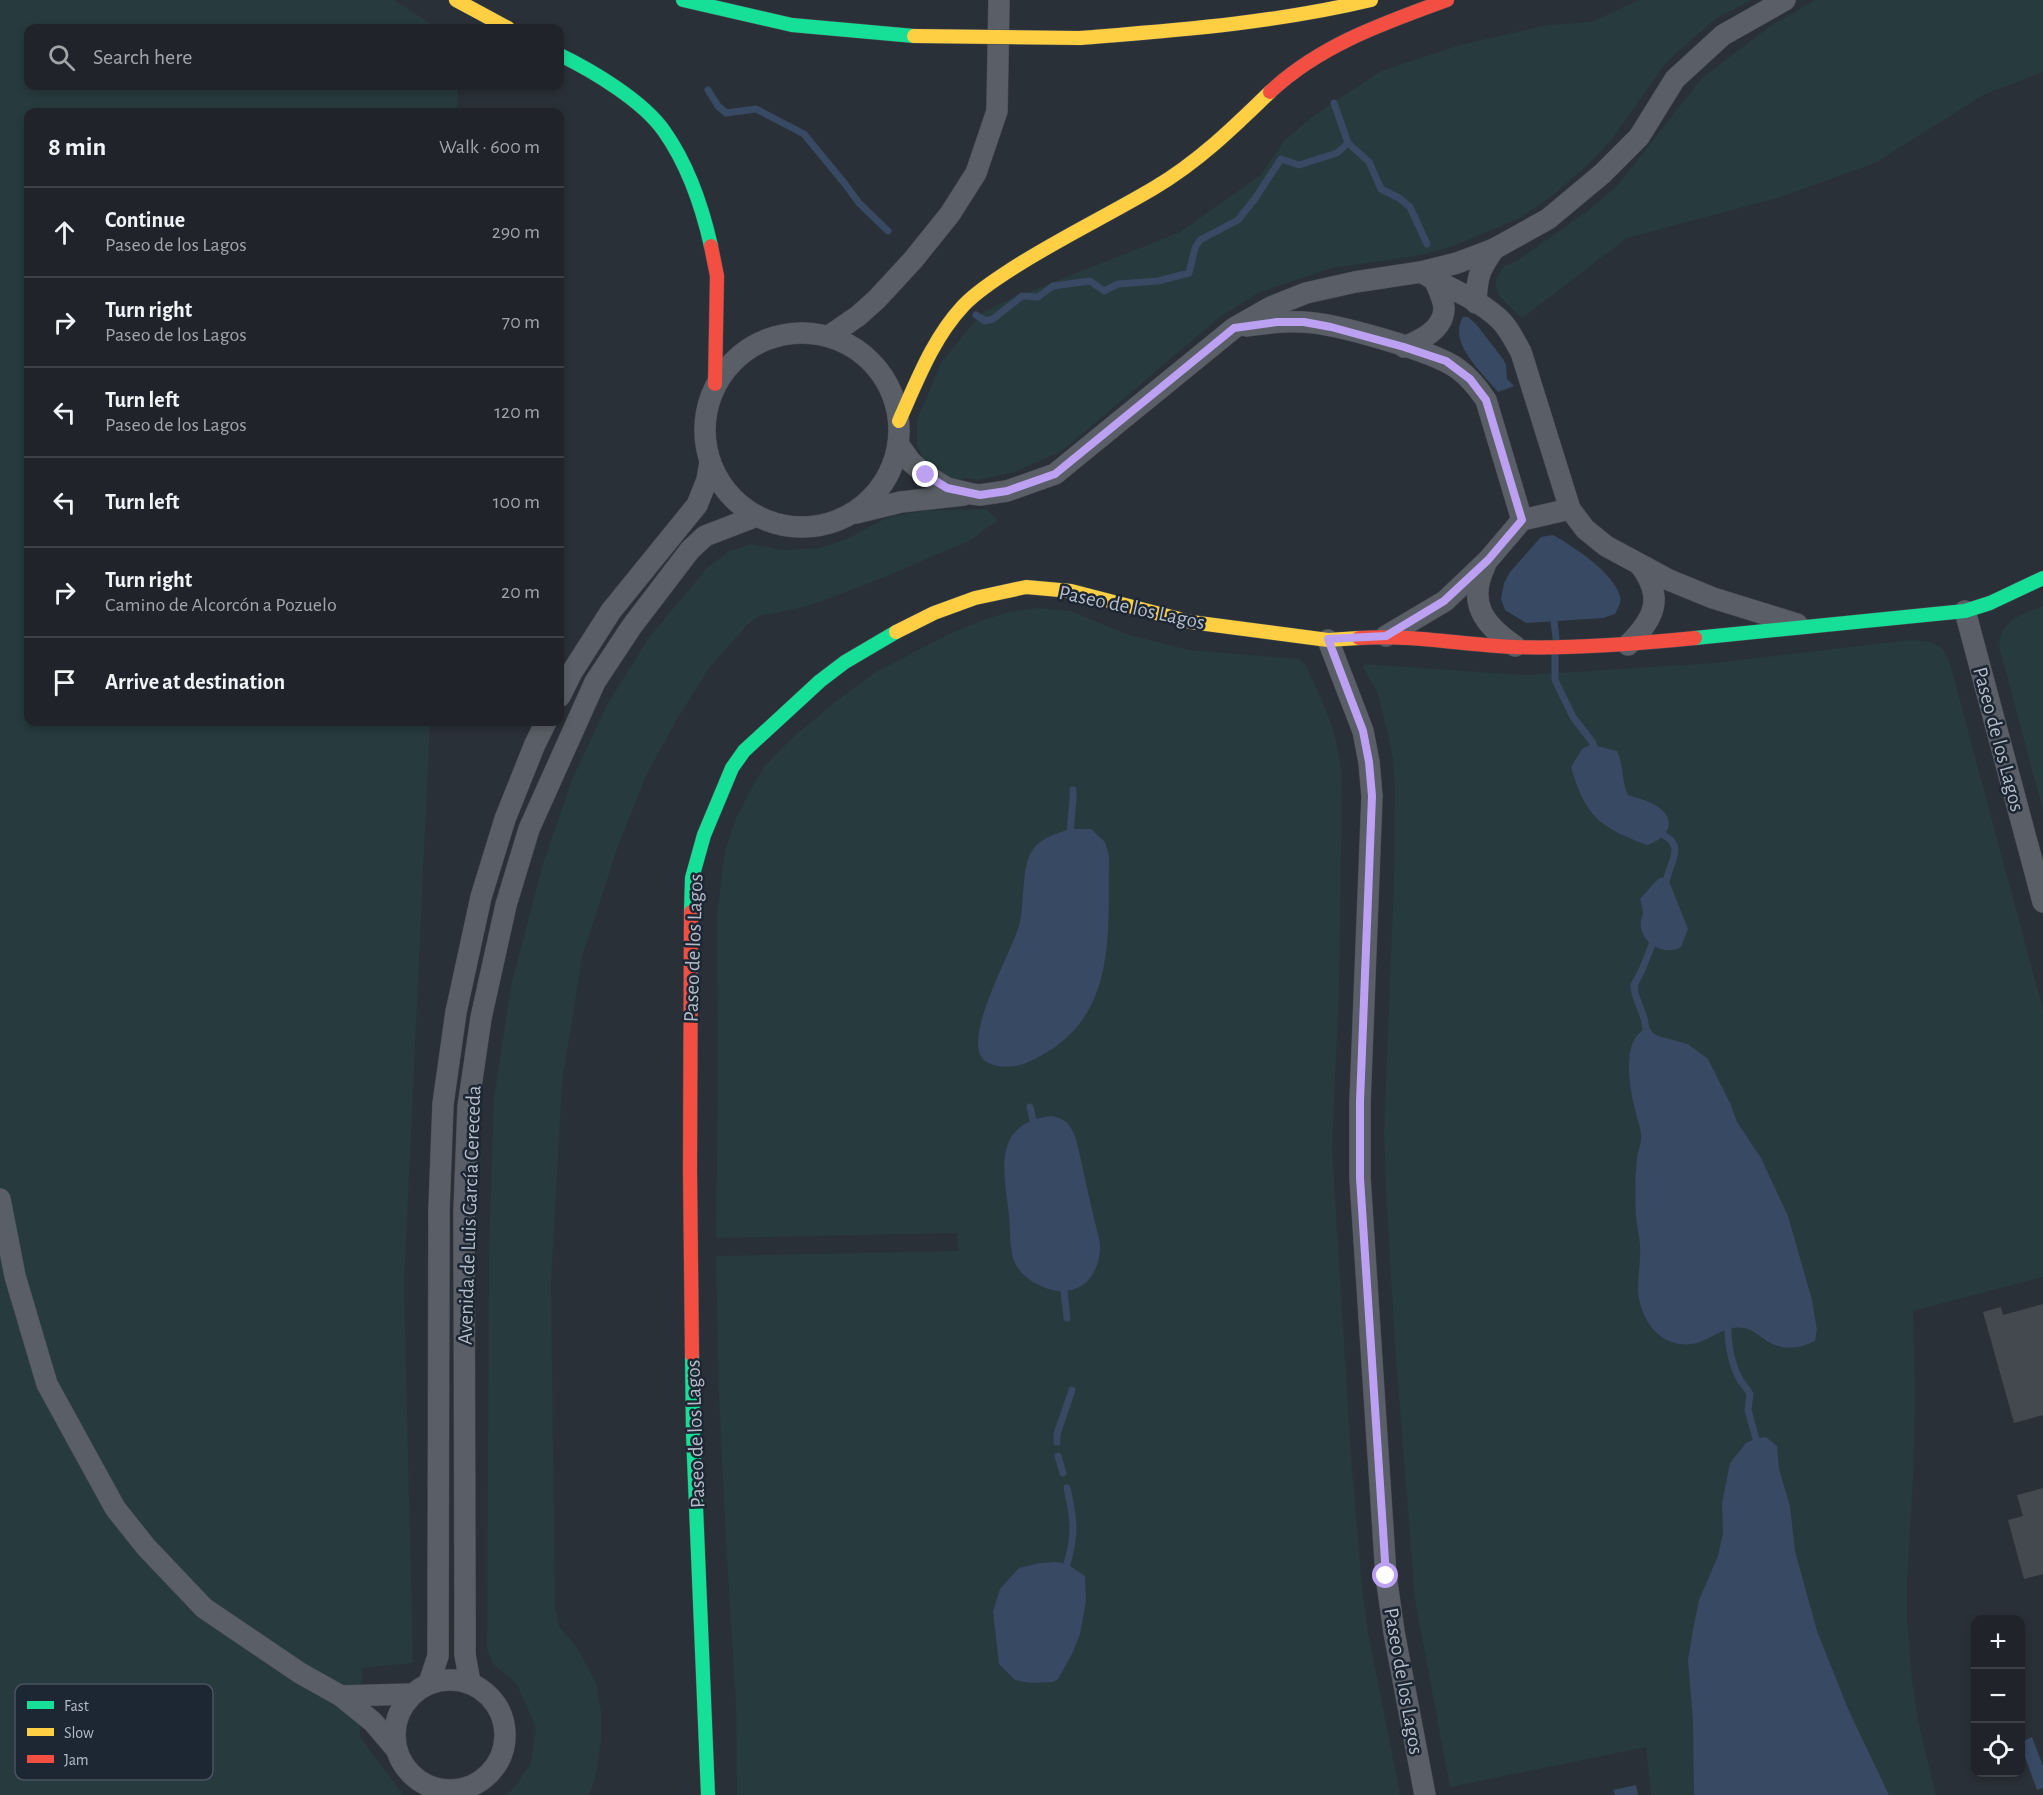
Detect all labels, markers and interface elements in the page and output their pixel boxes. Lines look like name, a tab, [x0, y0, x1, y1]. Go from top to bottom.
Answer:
search box	[24, 24, 564, 90]
icon: search	[45, 41, 78, 74]
text: Search here	[93, 46, 192, 68]
text: 8 min	[48, 134, 106, 160]
text: Walk · 600 m	[439, 137, 540, 157]
text: Continue	[105, 209, 185, 231]
icon: ahead	[48, 216, 81, 249]
text: 290 m	[492, 222, 540, 242]
text: Paseo de los Lagos	[105, 235, 247, 255]
text: Turn right	[105, 299, 192, 321]
icon: right	[48, 306, 81, 339]
text: 70 m	[502, 312, 540, 332]
text: Paseo de los Lagos	[105, 325, 247, 345]
text: Turn left	[105, 389, 179, 411]
icon: left	[48, 396, 81, 429]
text: 120 m	[494, 402, 540, 422]
text: Paseo de los Lagos	[105, 415, 247, 435]
route end	[912, 461, 938, 487]
icon: left	[48, 486, 81, 519]
text: Turn left	[105, 491, 179, 513]
text: 100 m	[493, 492, 540, 512]
text: Turn right	[105, 569, 192, 591]
icon: right	[48, 576, 81, 609]
text: 20 m	[501, 582, 540, 602]
street label: Paseo de los Lagos	[1057, 582, 1207, 633]
text: Camino de Alcorcón a Pozuelo	[105, 595, 337, 615]
street label: Paseo de los Lagos	[1969, 665, 2028, 814]
icon: arrive	[48, 666, 81, 699]
text: Arrive at destination	[105, 671, 285, 693]
street label: Paseo de los Lagos	[680, 873, 707, 1023]
street label: Avenida de Luis García Cereceda	[454, 1085, 485, 1345]
street label: Paseo de los Lagos	[682, 1359, 709, 1509]
route start	[1372, 1562, 1398, 1588]
street label: Paseo de los Lagos	[1380, 1606, 1427, 1756]
map controls	[1971, 1615, 2025, 1777]
button: +	[1971, 1615, 2025, 1669]
button: −	[1971, 1669, 2025, 1723]
legend	[15, 1684, 213, 1780]
text: Fast	[64, 1698, 89, 1714]
button: locate	[1971, 1723, 2025, 1777]
text: Slow	[64, 1725, 94, 1741]
text: Jam	[64, 1752, 89, 1768]

